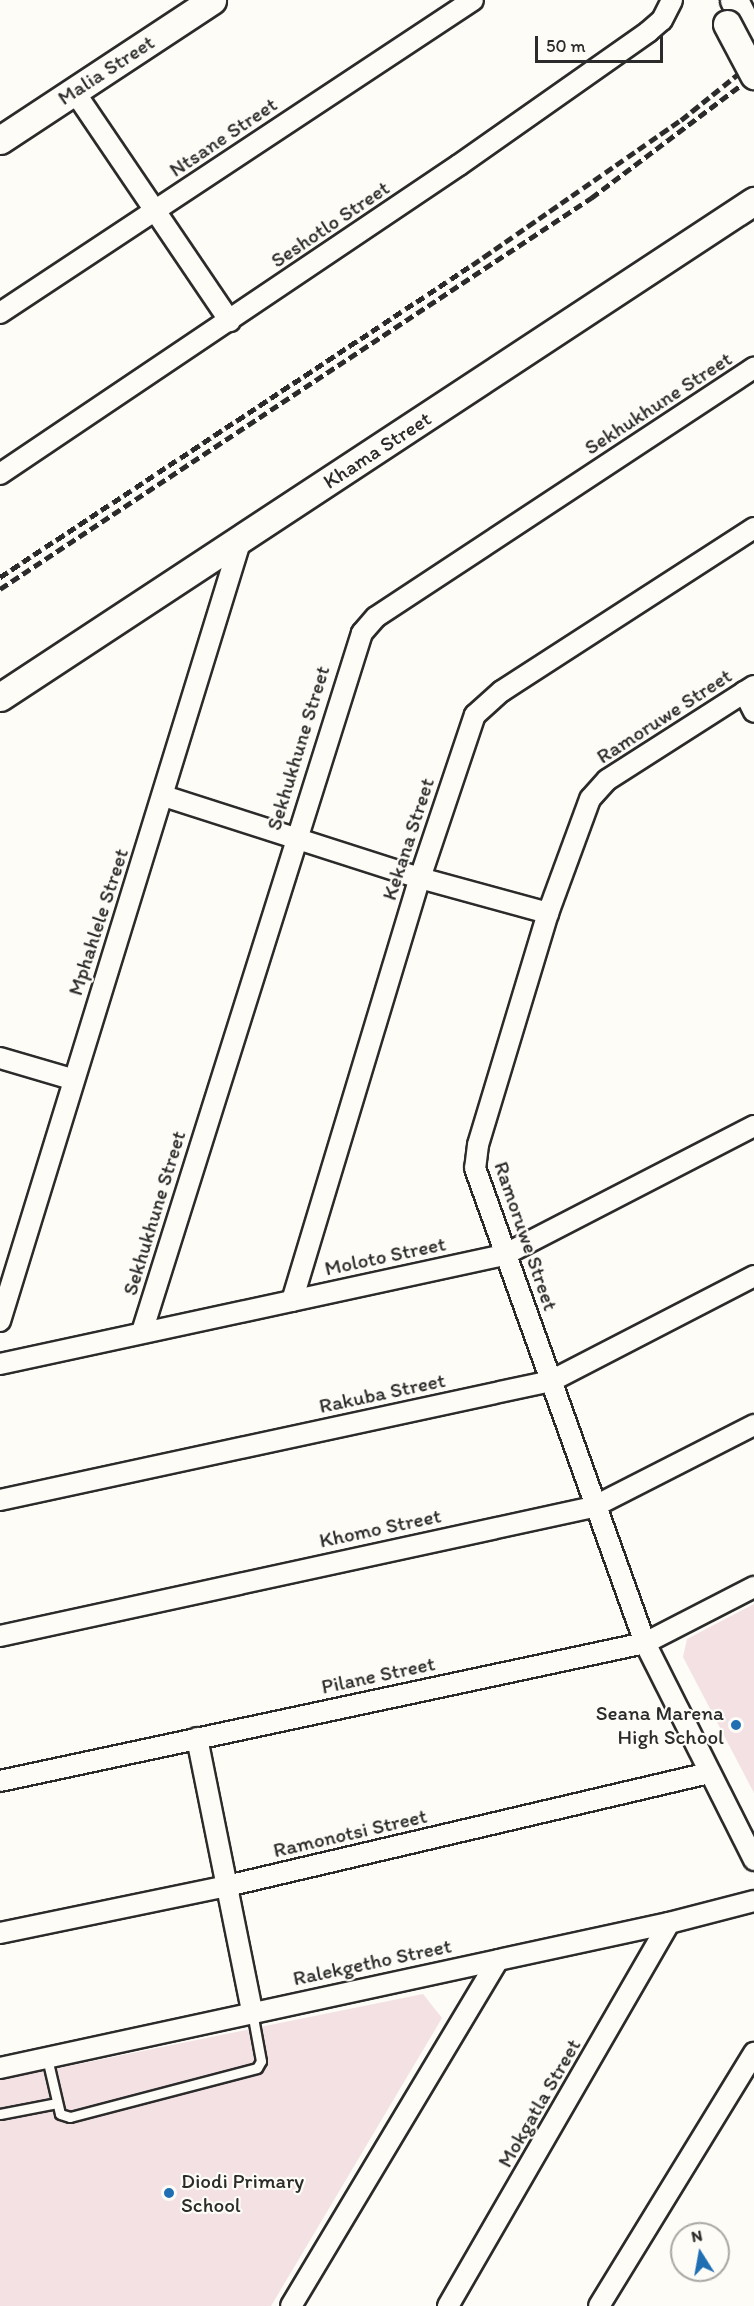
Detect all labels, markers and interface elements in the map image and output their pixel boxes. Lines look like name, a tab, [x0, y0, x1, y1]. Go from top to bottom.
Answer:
scale bar	[538, 24, 666, 62]
street label: Malia Street	[53, 30, 159, 110]
text: 50 m	[546, 35, 586, 57]
street label: Ntsane Street	[164, 92, 282, 182]
street label: Seshotlo Street	[266, 175, 394, 273]
street label: Sekhukhune Street	[580, 346, 736, 460]
street label: Khama Street	[319, 406, 435, 494]
street label: Sekhukhune Street	[261, 663, 335, 833]
street label: Ramoruwe Street	[592, 663, 736, 769]
street label: Kekana Street	[376, 775, 440, 903]
street label: Mphahlele Street	[62, 846, 134, 998]
street label: Sekhukhune Street	[117, 1128, 191, 1298]
street label: Ramoruwe Street	[489, 1158, 563, 1314]
street label: Moloto Street	[322, 1231, 448, 1281]
street label: Rakuba Street	[317, 1367, 447, 1419]
street label: Khomo Street	[317, 1503, 443, 1553]
street label: Pilane Street	[319, 1651, 437, 1699]
place label: Seana Marena High School	[597, 1700, 724, 1750]
marker: Seana Marena High School	[729, 1718, 743, 1732]
street label: Ramonotsi Street	[271, 1803, 429, 1863]
street label: Ralekgetho Street	[291, 1933, 453, 1991]
street label: Mokgatla Street	[492, 2034, 586, 2172]
place label: Diodi Primary School	[181, 2168, 304, 2218]
marker: Diodi Primary School	[162, 2186, 176, 2200]
north arrow	[670, 2222, 730, 2282]
text: N	[690, 2225, 704, 2246]

